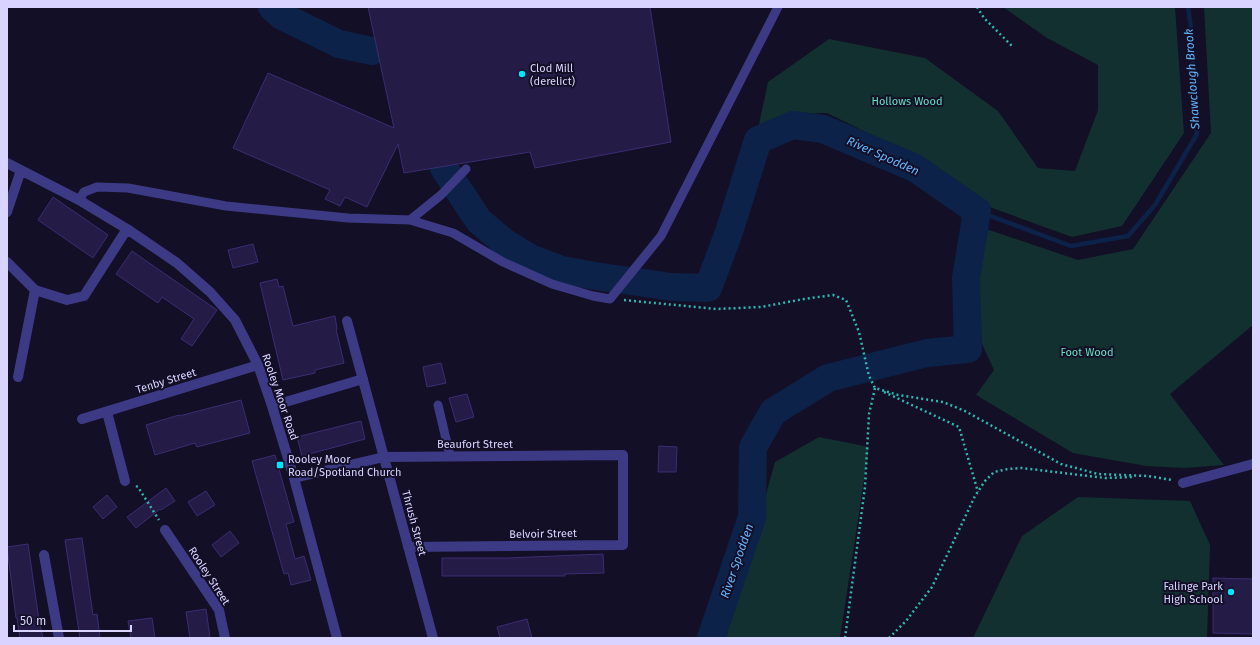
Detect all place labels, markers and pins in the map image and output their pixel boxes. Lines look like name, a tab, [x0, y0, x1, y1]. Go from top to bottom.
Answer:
place label: Clod Mill (derelict)	[530, 62, 576, 88]
marker: Clod Mill (derelict)	[517, 69, 527, 79]
place label: Rooley Moor Road/Spotland Church	[288, 453, 402, 479]
marker: Rooley Moor Road/Spotland Church	[275, 460, 285, 470]
place label: Falinge Park High School	[1164, 580, 1223, 606]
marker: Falinge Park High School	[1226, 587, 1236, 597]

